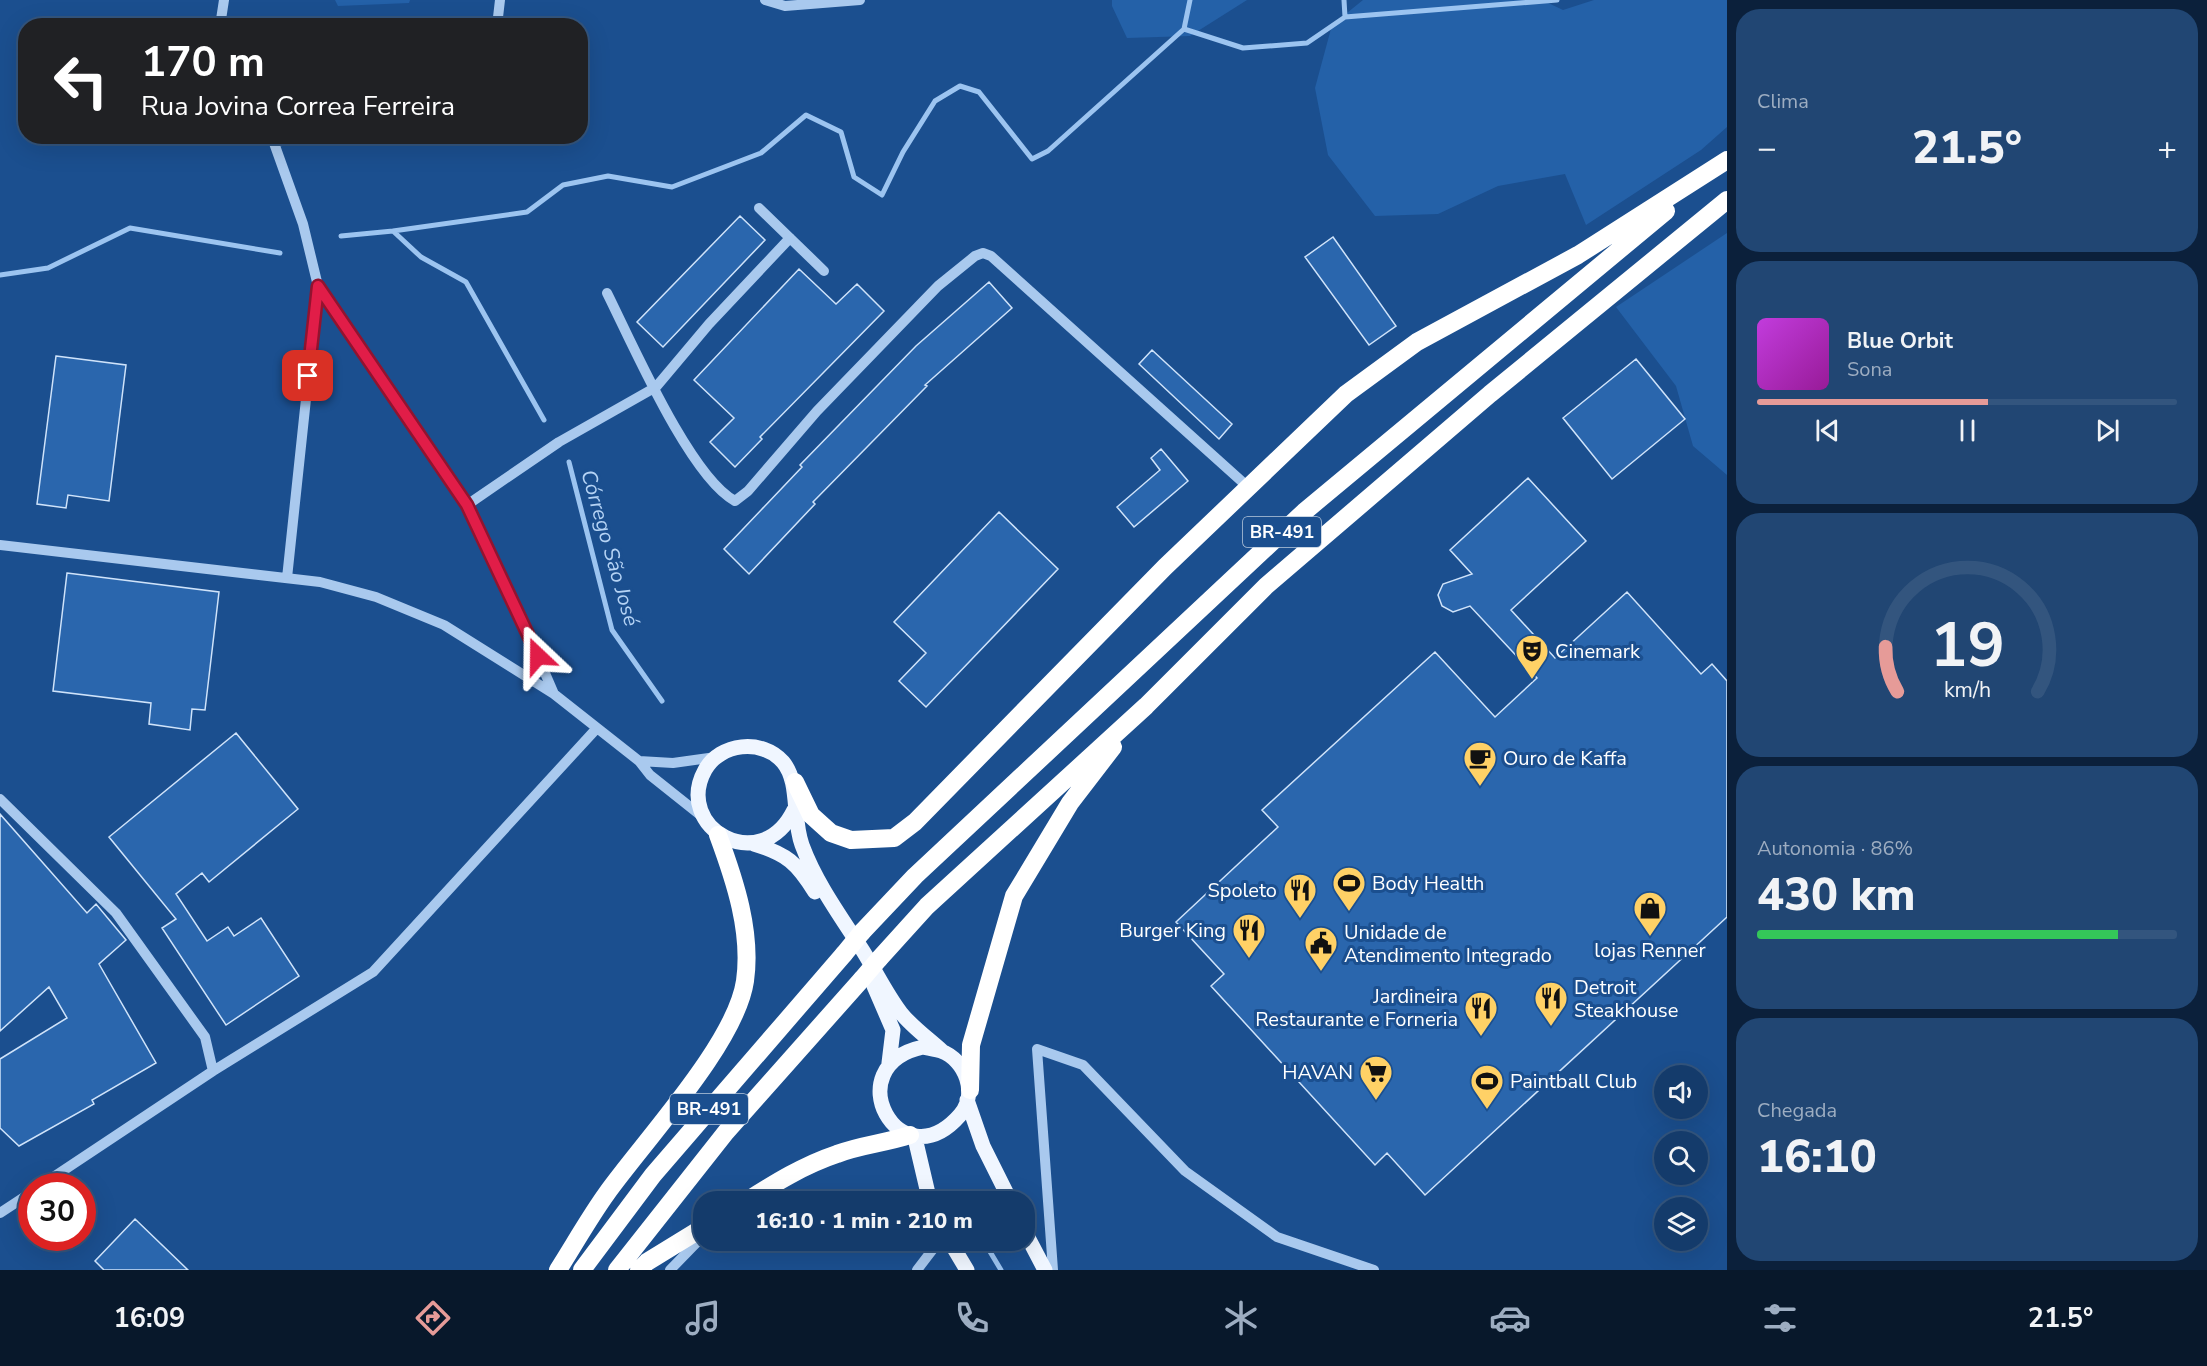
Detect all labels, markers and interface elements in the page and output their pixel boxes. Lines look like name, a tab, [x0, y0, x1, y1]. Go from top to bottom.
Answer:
text: 170 m	[141, 34, 265, 91]
icon: left	[42, 42, 120, 120]
text: Rua Jovina Correa Ferreira	[141, 88, 455, 125]
text: Clima	[1757, 88, 1809, 115]
text: 21.5°	[1912, 118, 2022, 179]
text: −	[1757, 126, 1777, 171]
text: +	[2157, 126, 2177, 171]
text: Blue Orbit	[1847, 326, 1953, 356]
pin	[282, 350, 333, 401]
text: Sona	[1847, 356, 1892, 383]
icon: arrive	[291, 359, 324, 392]
icon: previous	[1811, 414, 1844, 447]
icon: pause	[1951, 414, 1984, 447]
icon: next	[2091, 414, 2124, 447]
water label: Córrego São José	[574, 467, 646, 629]
road number: BR-491	[1243, 517, 1321, 547]
text: 19	[1930, 603, 2004, 688]
position arrow	[506, 624, 570, 688]
theatre icon: Cinemark	[1514, 633, 1550, 680]
place label: Cinemark	[1555, 638, 1641, 665]
text: km/h	[1943, 675, 1991, 705]
cafe icon: Ouro de Kaffa	[1462, 740, 1498, 787]
place label: Ouro de Kaffa	[1503, 745, 1627, 772]
text: Autonomia · 86%	[1757, 835, 1913, 862]
sports icon: Body Health	[1331, 865, 1367, 912]
text: 430 km	[1757, 865, 1916, 926]
place label: Body Health	[1372, 870, 1484, 897]
restaurant icon: Spoleto	[1282, 872, 1318, 919]
place label: Spoleto	[1207, 877, 1277, 904]
shop icon: lojas Renner	[1632, 890, 1668, 937]
restaurant icon: Burger King	[1231, 912, 1267, 959]
place label: Burger King	[1119, 917, 1226, 944]
place label: Unidade de Atendimento Integrado	[1344, 919, 1552, 969]
public building icon: Unidade de Atendimento Integrado	[1303, 925, 1339, 972]
place label: lojas Renner	[1594, 937, 1706, 964]
place label: Detroit Steakhouse	[1574, 974, 1678, 1024]
restaurant icon: Detroit Steakhouse	[1533, 980, 1569, 1027]
place label: Jardineira Restaurante e Forneria	[1255, 983, 1458, 1033]
restaurant icon: Jardineira Restaurante e Forneria	[1463, 990, 1499, 1037]
supermarket icon: HAVAN	[1358, 1054, 1394, 1101]
place label: HAVAN	[1282, 1059, 1353, 1086]
sports icon: Paintball Club	[1469, 1063, 1505, 1110]
map controls	[1654, 1065, 1708, 1251]
button: sound	[1654, 1065, 1708, 1119]
place label: Paintball Club	[1510, 1068, 1637, 1095]
road number: BR-491	[670, 1094, 748, 1124]
text: Chegada	[1757, 1097, 1837, 1124]
text: 16:10	[1757, 1127, 1877, 1188]
button: search	[1654, 1131, 1708, 1185]
speed limit sign: 30	[18, 1173, 96, 1251]
button: layers	[1654, 1197, 1708, 1251]
text: 16:10 · 1 min · 210 m	[755, 1206, 973, 1236]
icon: directions	[412, 1297, 454, 1339]
icon: music	[682, 1297, 724, 1339]
icon: phone	[951, 1297, 993, 1339]
icon: climate	[1220, 1297, 1262, 1339]
icon: car	[1489, 1297, 1531, 1339]
icon: filters	[1759, 1297, 1801, 1339]
text: 16:09	[114, 1300, 185, 1337]
text: 21.5°	[2028, 1300, 2093, 1337]

